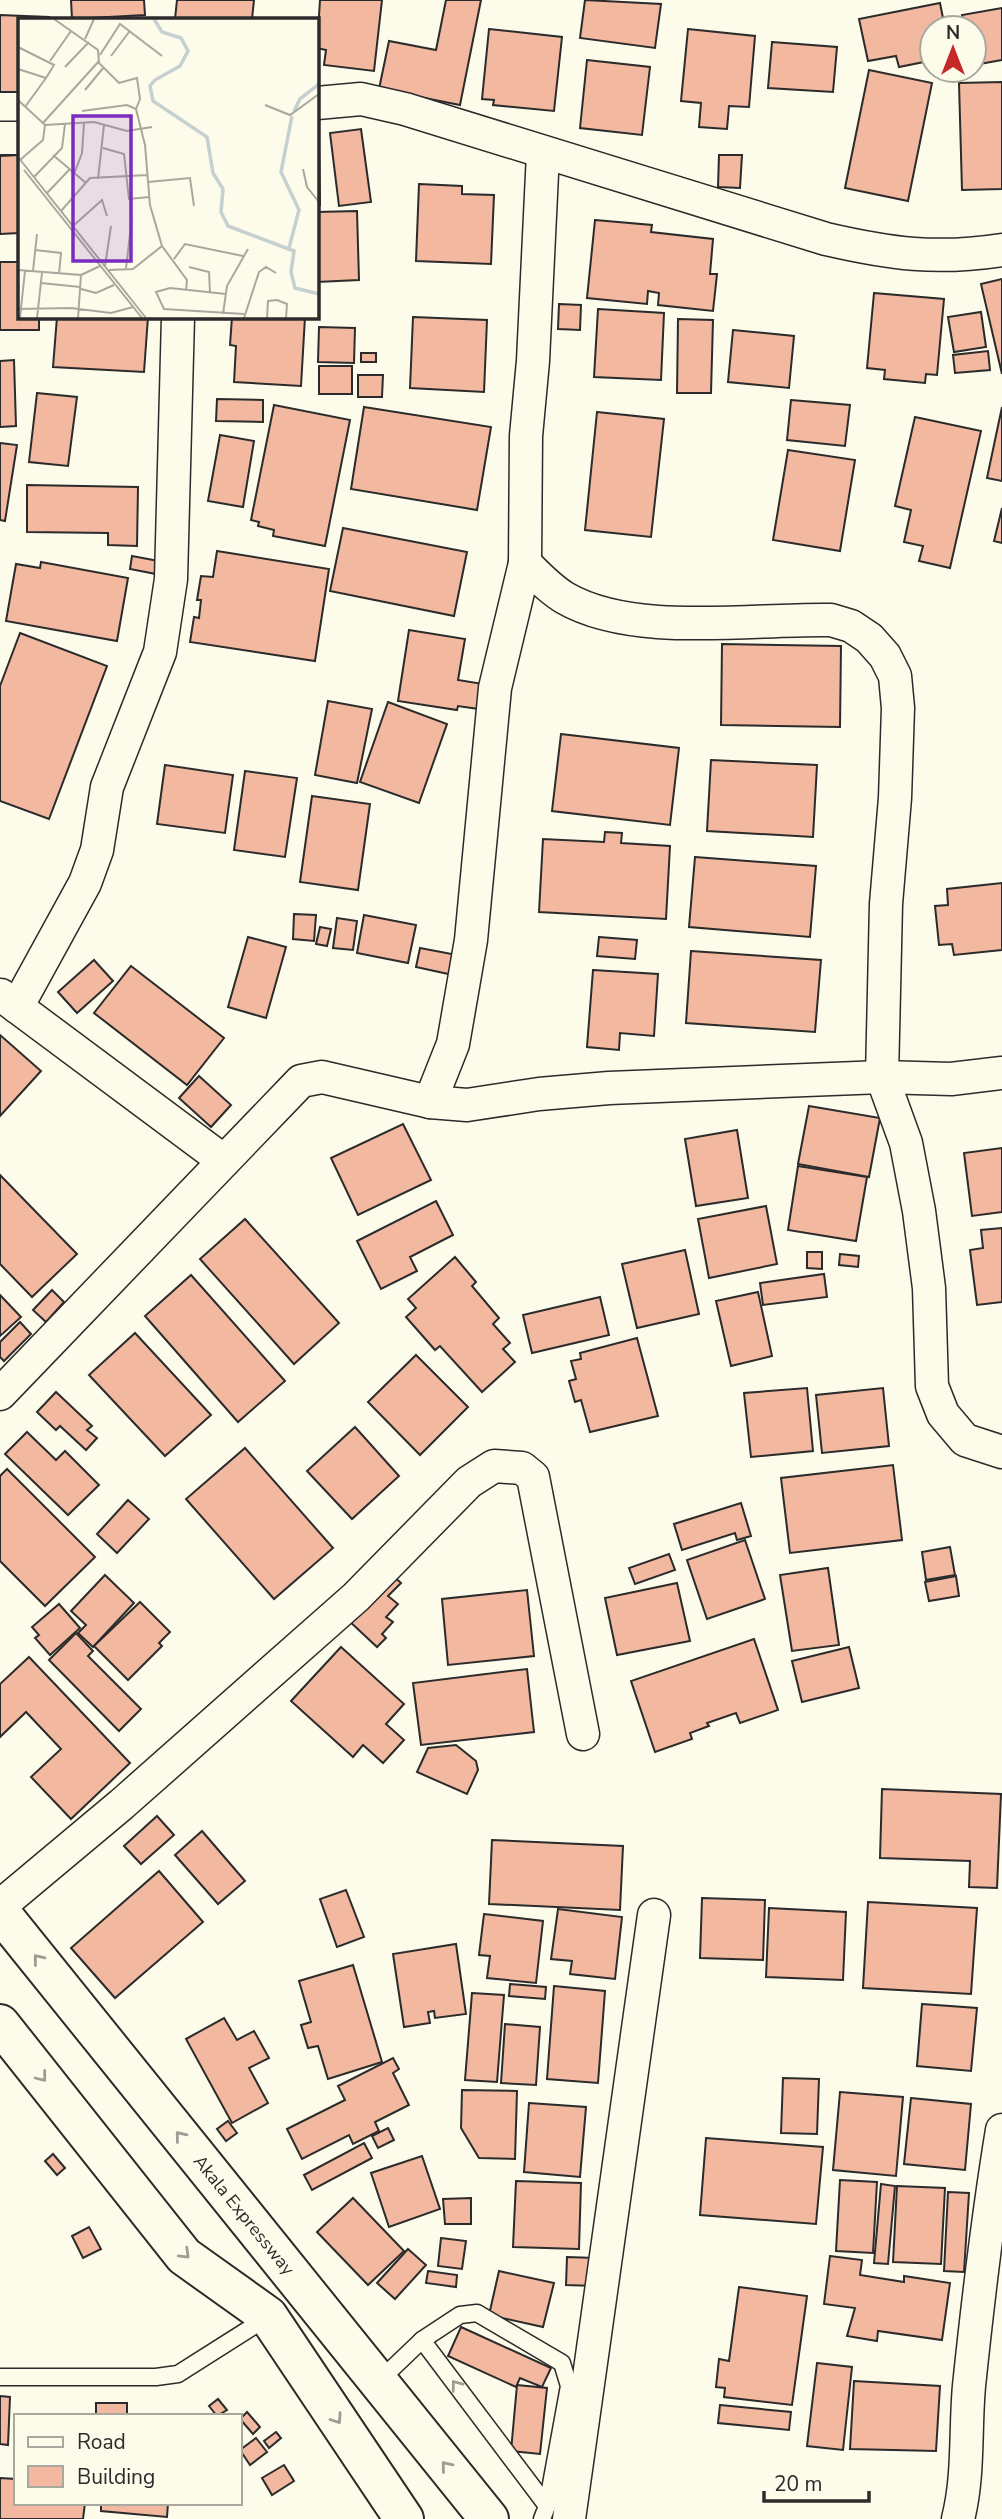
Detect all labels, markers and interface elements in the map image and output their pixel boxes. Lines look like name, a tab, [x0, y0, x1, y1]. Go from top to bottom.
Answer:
north arrow	[918, 14, 988, 84]
inset map	[18, 18, 318, 318]
text: N	[946, 20, 960, 46]
one-way arrow	[33, 1954, 46, 1966]
one-way arrow	[34, 2070, 47, 2082]
one-way arrow	[176, 2131, 189, 2143]
street label: Akala Expressway	[188, 2150, 300, 2281]
one-way arrow	[177, 2246, 190, 2259]
one-way arrow	[451, 2380, 464, 2392]
one-way arrow	[329, 2411, 341, 2424]
legend	[14, 2414, 242, 2505]
text: Road	[77, 2428, 126, 2456]
scale bar	[764, 2460, 869, 2504]
one-way arrow	[442, 2461, 454, 2474]
text: Building	[77, 2463, 155, 2491]
text: 20 m	[774, 2470, 823, 2498]

